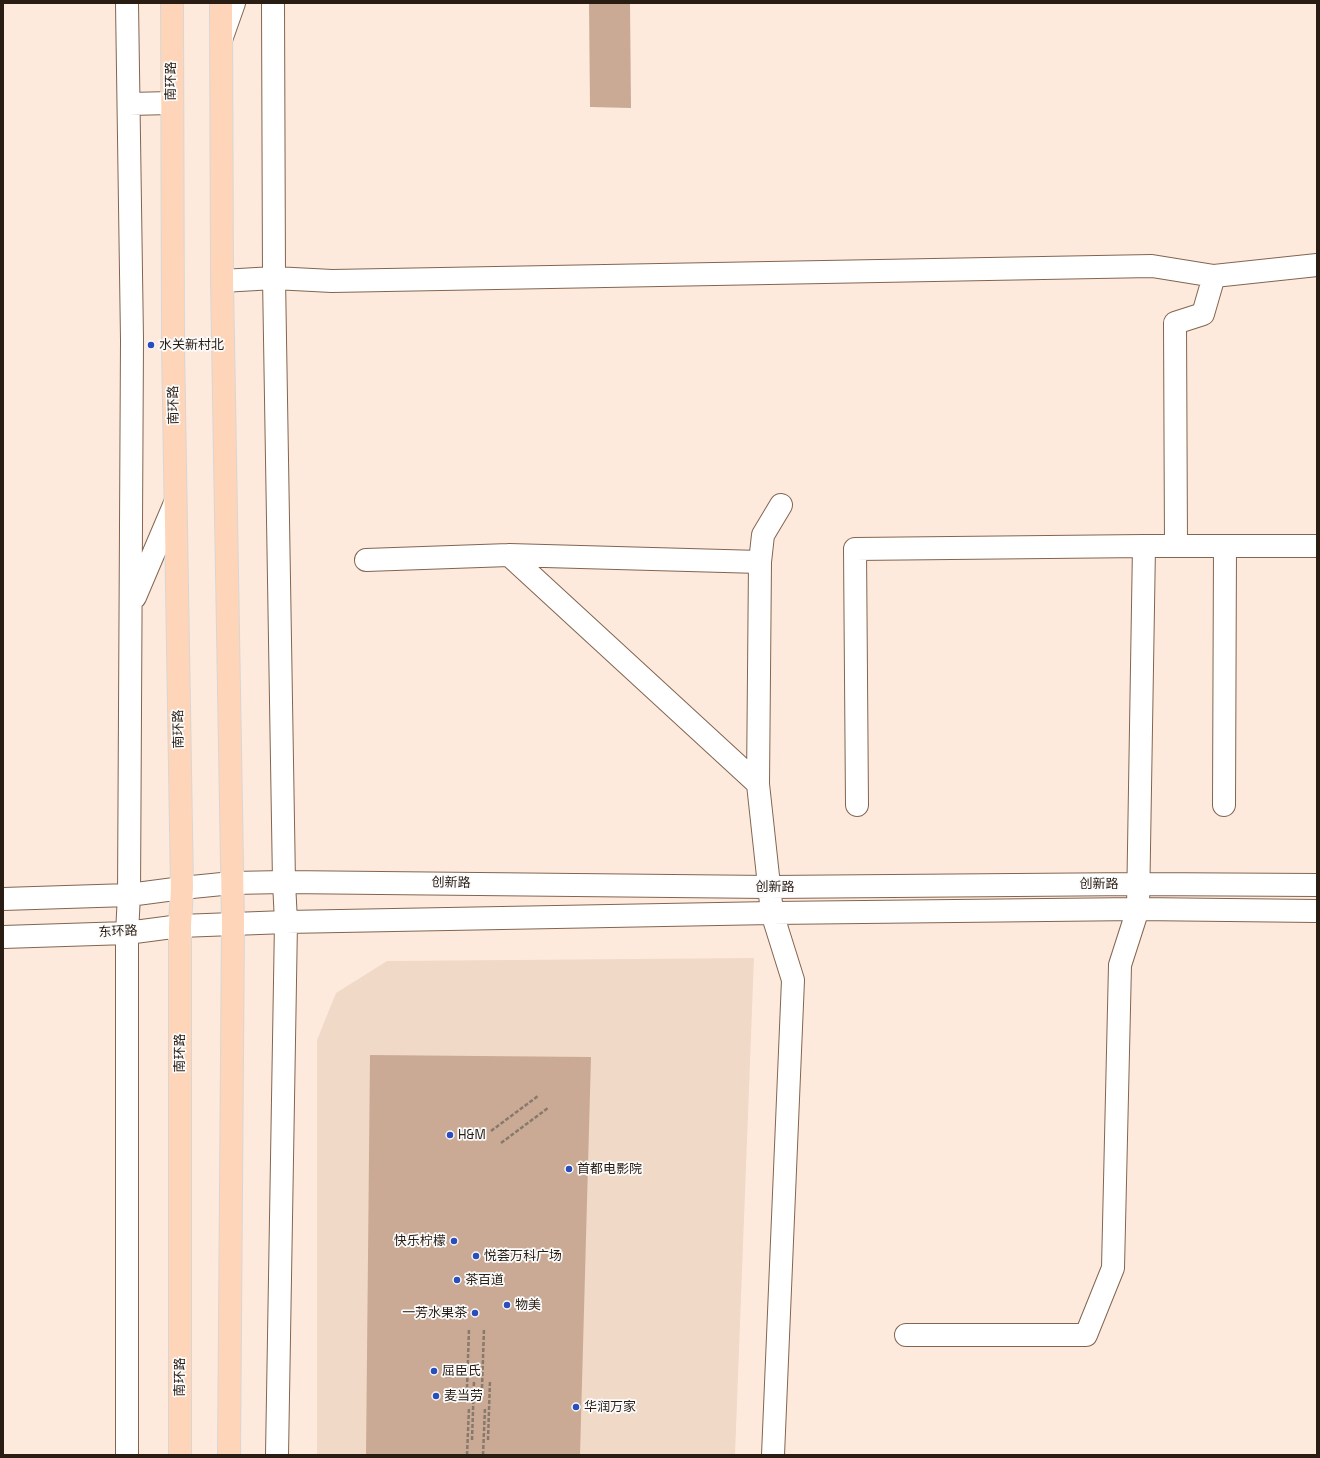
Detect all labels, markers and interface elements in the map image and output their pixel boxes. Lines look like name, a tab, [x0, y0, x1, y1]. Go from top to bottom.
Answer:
street label: 南环路	[163, 62, 179, 100]
place label: 水关新村北	[159, 337, 224, 353]
marker: 水关新村北	[146, 340, 156, 350]
street label: 南环路	[166, 385, 182, 425]
street label: 南环路	[171, 709, 187, 749]
street label: 创新路	[431, 875, 471, 891]
street label: 创新路	[1080, 876, 1118, 892]
street label: 创新路	[756, 879, 794, 895]
street label: 东环路	[98, 923, 138, 941]
street label: 南环路	[172, 1034, 188, 1072]
place label: H&M	[458, 1127, 486, 1143]
marker: H&M	[445, 1130, 455, 1140]
place label: 首都电影院	[577, 1161, 642, 1177]
marker: 首都电影院	[564, 1164, 574, 1174]
place label: 快乐柠檬	[394, 1233, 446, 1249]
marker: 快乐柠檬	[449, 1236, 459, 1246]
place label: 悦荟万科广场	[484, 1248, 562, 1264]
marker: 悦荟万科广场	[471, 1251, 481, 1261]
place label: 茶百道	[465, 1272, 504, 1288]
marker: 茶百道	[452, 1275, 462, 1285]
place label: 物美	[515, 1297, 541, 1313]
marker: 物美	[502, 1300, 512, 1310]
place label: 一芳水果茶	[402, 1305, 467, 1321]
marker: 一芳水果茶	[470, 1308, 480, 1318]
street label: 南环路	[172, 1358, 188, 1396]
place label: 屈臣氏	[442, 1363, 481, 1379]
marker: 屈臣氏	[429, 1366, 439, 1376]
place label: 麦当劳	[444, 1388, 483, 1404]
marker: 麦当劳	[431, 1391, 441, 1401]
place label: 华润万家	[584, 1399, 636, 1415]
marker: 华润万家	[571, 1402, 581, 1412]

